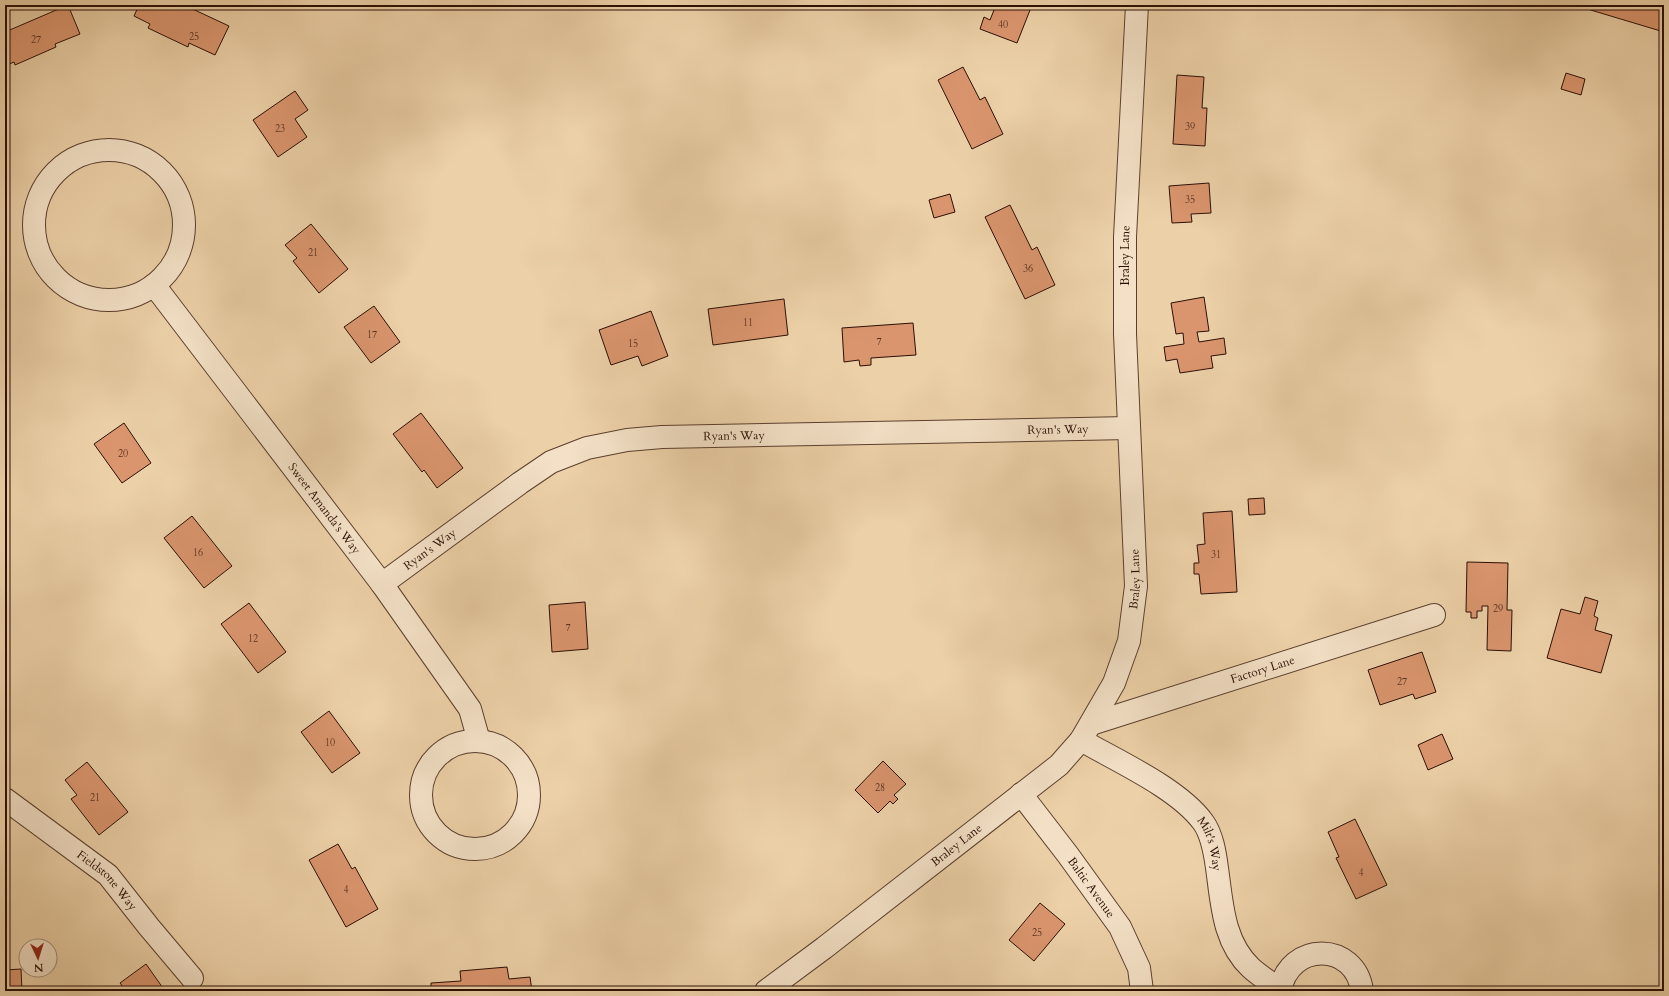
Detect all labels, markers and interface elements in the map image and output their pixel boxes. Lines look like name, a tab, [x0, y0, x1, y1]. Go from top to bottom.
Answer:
house number: 40	[998, 18, 1008, 32]
house number: 25	[189, 30, 199, 44]
house number: 27	[31, 33, 41, 47]
house number: 39	[1185, 120, 1195, 134]
house number: 23	[275, 122, 285, 136]
house number: 35	[1185, 193, 1195, 207]
street label: Braley Lane	[1117, 225, 1134, 286]
house number: 21	[308, 246, 318, 260]
house number: 36	[1023, 262, 1033, 276]
house number: 11	[743, 316, 753, 330]
house number: 17	[367, 328, 377, 342]
house number: 7	[876, 335, 882, 349]
house number: 15	[628, 337, 638, 351]
street label: Ryan's Way	[1027, 421, 1089, 438]
street label: Ryan's Way	[703, 427, 766, 444]
house number: 20	[118, 447, 128, 461]
street label: Sweet Amanda's Way	[284, 460, 365, 558]
street label: Ryan's Way	[400, 524, 460, 574]
house number: 16	[193, 546, 203, 560]
house number: 31	[1211, 548, 1221, 562]
street label: Braley Lane	[1125, 549, 1144, 610]
house number: 29	[1493, 602, 1503, 616]
house number: 7	[565, 621, 571, 635]
house number: 12	[248, 632, 258, 646]
street label: Factory Lane	[1228, 652, 1297, 687]
house number: 27	[1397, 675, 1407, 689]
house number: 10	[325, 736, 335, 750]
house number: 28	[875, 781, 885, 795]
house number: 21	[90, 791, 100, 805]
street label: Milt's Way	[1193, 813, 1225, 872]
street label: Braley Lane	[928, 820, 985, 870]
street label: Fieldstone Way	[74, 847, 141, 914]
street label: Baltic Avenue	[1064, 854, 1119, 921]
house number: 4	[1358, 866, 1364, 880]
house number: 4	[343, 883, 349, 897]
house number: 25	[1032, 926, 1042, 940]
north arrow	[18, 938, 58, 978]
text: N	[33, 960, 44, 975]

